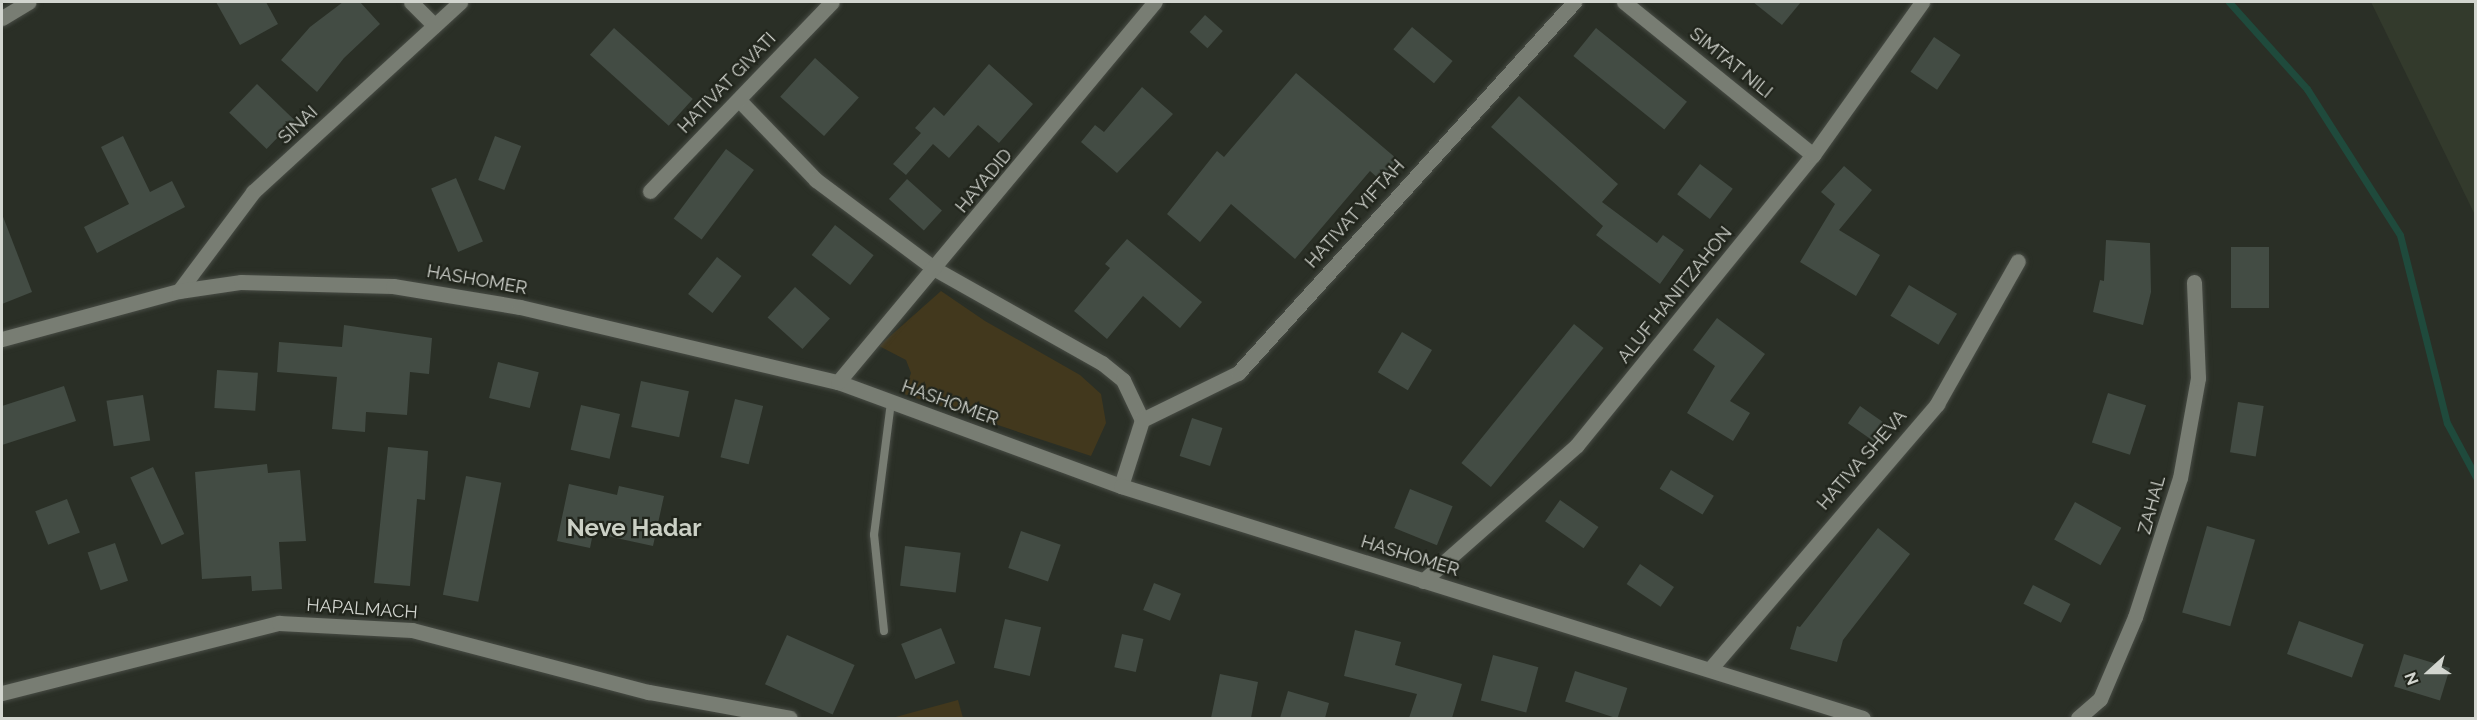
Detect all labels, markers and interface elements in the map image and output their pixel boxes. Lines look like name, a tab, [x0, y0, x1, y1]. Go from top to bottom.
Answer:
street label: SIMTAT NILI	[1685, 23, 1777, 103]
street label: HATIVAT GIVATI	[673, 28, 781, 138]
street label: SINAI	[274, 101, 322, 149]
street label: HAYADID	[951, 145, 1017, 217]
street label: HATIVAT YIFTAH	[1300, 155, 1410, 273]
street label: ALUF HANITZAHON	[1613, 222, 1737, 368]
street label: HASHOMER	[425, 261, 529, 299]
street label: HASHOMER	[899, 375, 1001, 431]
street label: HATIVA SHEVA	[1812, 405, 1912, 515]
street label: ZAHAL	[2134, 473, 2170, 537]
district label: Neve Hadar	[566, 514, 702, 542]
street label: HASHOMER	[1358, 531, 1462, 581]
street label: HAPALMACH	[306, 594, 418, 624]
north arrow	[2399, 642, 2459, 702]
text: N	[2401, 670, 2423, 688]

